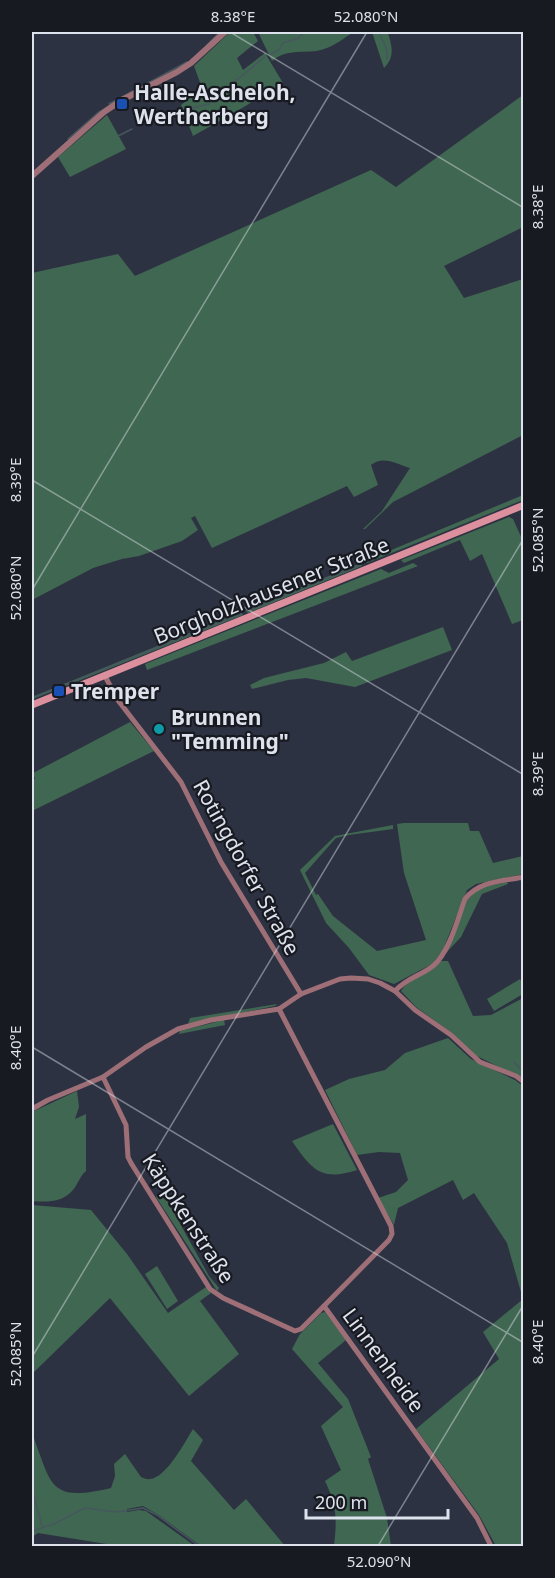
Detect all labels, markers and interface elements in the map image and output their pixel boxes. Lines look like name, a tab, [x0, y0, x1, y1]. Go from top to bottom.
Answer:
text: 8.38°E	[211, 6, 255, 26]
text: 52.080°N	[334, 6, 398, 26]
place label: Halle-Ascheloh, Wertherberg	[134, 78, 296, 130]
marker: Halle-Ascheloh, Wertherberg	[115, 97, 129, 111]
text: 8.38°E	[527, 185, 547, 229]
text: 8.39°E	[5, 458, 25, 502]
text: 52.085°N	[527, 508, 547, 572]
street label: Borgholzhausener Straße	[149, 530, 393, 650]
text: 52.080°N	[5, 556, 25, 620]
place label: Tremper	[71, 677, 160, 705]
marker: Tremper	[52, 684, 66, 698]
place label: Brunnen "Temming"	[171, 703, 289, 755]
marker: Brunnen "Temming"	[152, 722, 166, 736]
text: 8.39°E	[527, 752, 547, 796]
street label: Rotingdorfer Straße	[187, 774, 307, 960]
text: 8.40°E	[5, 1026, 25, 1070]
street label: Käppkenstraße	[137, 1148, 241, 1288]
street label: Linnenheide	[337, 1302, 431, 1418]
text: 8.40°E	[527, 1320, 547, 1364]
text: 52.085°N	[5, 1322, 25, 1386]
scale bar	[306, 1482, 448, 1520]
text: 200 m	[315, 1490, 367, 1514]
text: 52.090°N	[347, 1551, 411, 1571]

